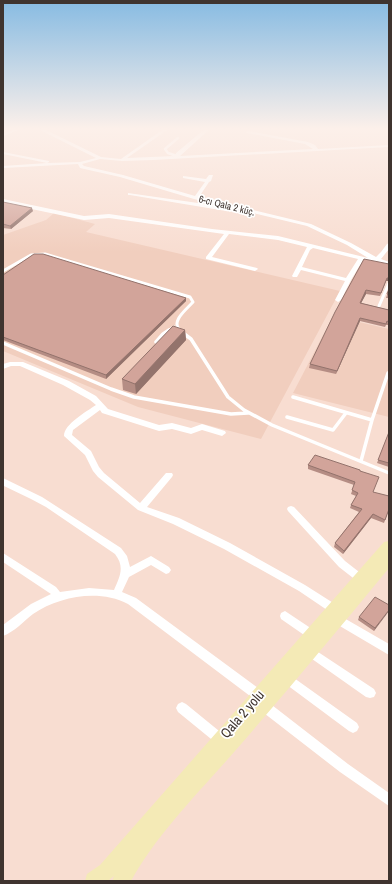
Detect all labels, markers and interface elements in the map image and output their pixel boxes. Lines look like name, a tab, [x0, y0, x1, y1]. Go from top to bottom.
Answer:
street label: 6-cı Qala 2 küç.	[197, 192, 256, 219]
street label: Qala 2 yolu	[216, 686, 268, 742]

